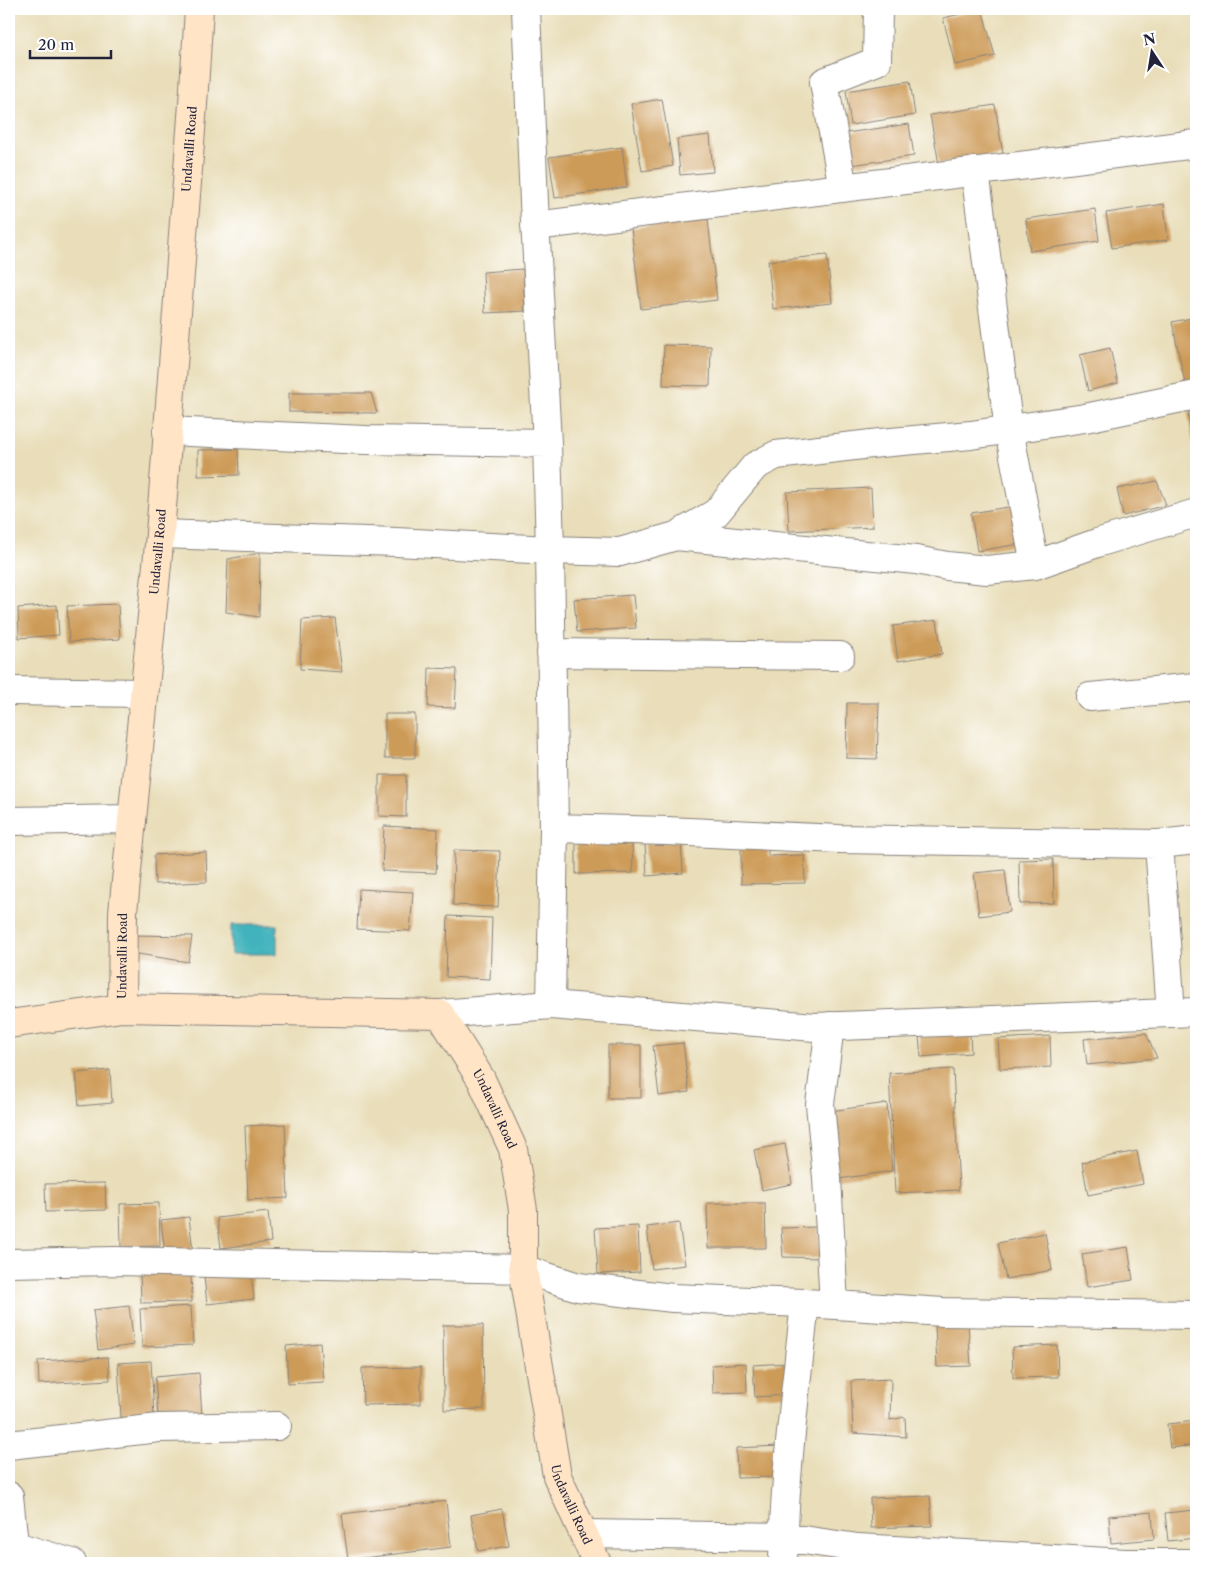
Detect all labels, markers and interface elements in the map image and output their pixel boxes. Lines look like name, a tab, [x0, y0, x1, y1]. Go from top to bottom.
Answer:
scale bar	[30, 28, 111, 60]
north arrow	[1128, 28, 1178, 78]
text: N	[1141, 29, 1157, 49]
text: 20 m	[38, 35, 74, 54]
street label: Undavalli Road	[178, 105, 200, 192]
street label: Undavalli Road	[146, 508, 169, 595]
street label: Undavalli Road	[114, 912, 130, 999]
street label: Undavalli Road	[470, 1066, 520, 1152]
street label: Undavalli Road	[548, 1463, 596, 1547]

